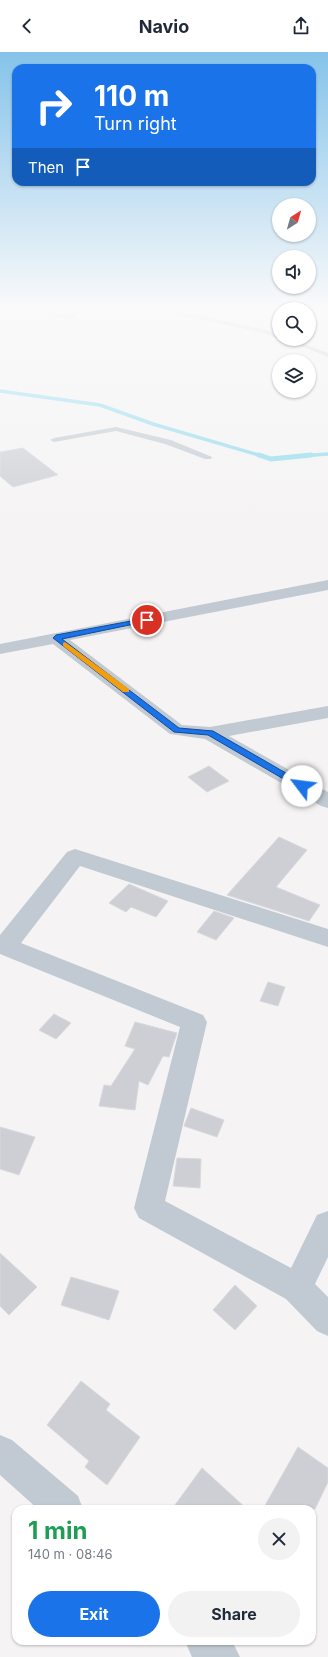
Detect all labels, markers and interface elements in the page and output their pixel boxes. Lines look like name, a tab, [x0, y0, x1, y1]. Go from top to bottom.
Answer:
icon: back	[16, 15, 38, 37]
icon: share	[290, 15, 312, 37]
text: Navio	[139, 16, 189, 37]
text: 110 m	[94, 79, 169, 113]
icon: right	[28, 80, 80, 132]
text: Turn right	[94, 113, 177, 134]
icon: arrive	[72, 156, 94, 178]
text: Then	[28, 158, 64, 177]
north arrow	[272, 198, 316, 242]
map controls	[272, 198, 316, 398]
button: sound	[272, 250, 316, 294]
button: search	[272, 302, 316, 346]
button: layers	[272, 354, 316, 398]
pin	[130, 603, 164, 637]
icon: arrive	[136, 609, 158, 631]
position arrow	[281, 765, 323, 807]
text: 1 min	[28, 1516, 87, 1545]
button: close	[258, 1518, 300, 1560]
text: 140 m · 08:46	[28, 1546, 112, 1562]
button: Exit	[28, 1591, 160, 1637]
button: Share	[168, 1591, 300, 1637]

